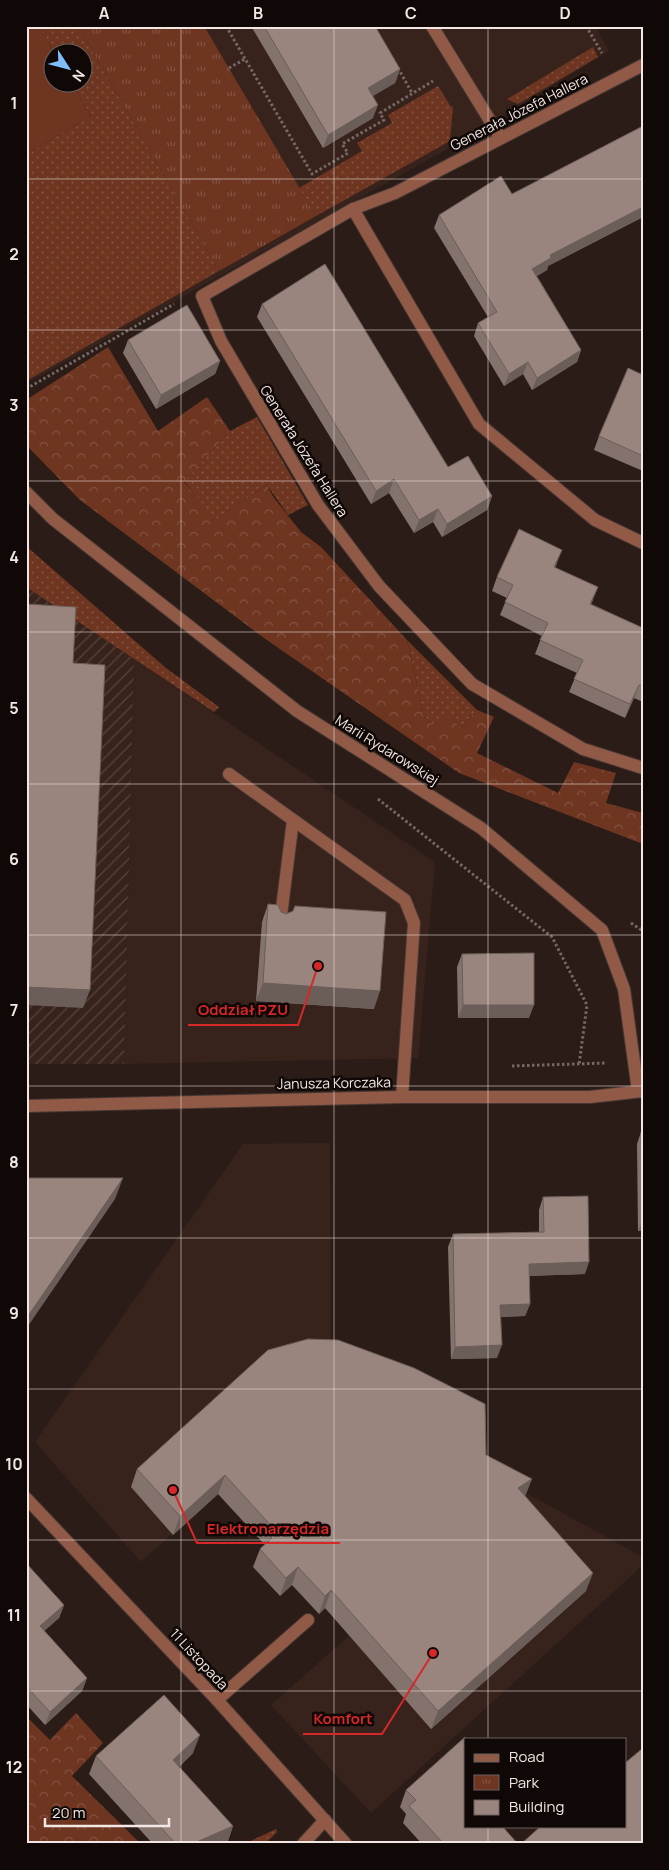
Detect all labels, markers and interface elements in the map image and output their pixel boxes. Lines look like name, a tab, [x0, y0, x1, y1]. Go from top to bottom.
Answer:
text: A	[99, 2, 110, 24]
text: B	[253, 2, 263, 24]
text: C	[405, 2, 417, 24]
text: D	[559, 2, 571, 24]
north arrow	[42, 42, 92, 92]
text: N	[68, 66, 90, 86]
street label: Generała Józefa Hallera	[447, 69, 591, 154]
text: 1	[10, 92, 18, 114]
text: 2	[9, 243, 19, 265]
street label: Generała Józefa Hallera	[256, 381, 353, 520]
text: 3	[9, 394, 19, 416]
text: 4	[9, 546, 19, 568]
text: 5	[9, 697, 19, 719]
street label: Marii Rydarowskiej	[332, 710, 443, 789]
text: 6	[9, 848, 19, 870]
callout: Oddział PZU	[188, 995, 298, 1025]
text: 7	[10, 999, 18, 1021]
text: Oddział PZU	[198, 999, 288, 1020]
street label: Janusza Korczaka	[277, 1072, 391, 1093]
text: 8	[9, 1151, 19, 1173]
text: 9	[9, 1302, 19, 1324]
text: 10	[5, 1453, 23, 1475]
callout: Elektronarzędzia	[197, 1513, 340, 1543]
text: Elektronarzędzia	[207, 1518, 329, 1539]
text: 11	[7, 1604, 21, 1626]
street label: 11 Listopada	[166, 1624, 233, 1693]
callout: Komfort	[303, 1704, 382, 1734]
text: Komfort	[314, 1708, 372, 1729]
legend	[464, 1738, 626, 1828]
text: Road	[509, 1746, 545, 1767]
text: 12	[6, 1756, 22, 1778]
text: Park	[509, 1772, 539, 1793]
scale bar	[45, 1795, 169, 1827]
text: Building	[509, 1796, 564, 1817]
text: 20 m	[52, 1802, 85, 1823]

